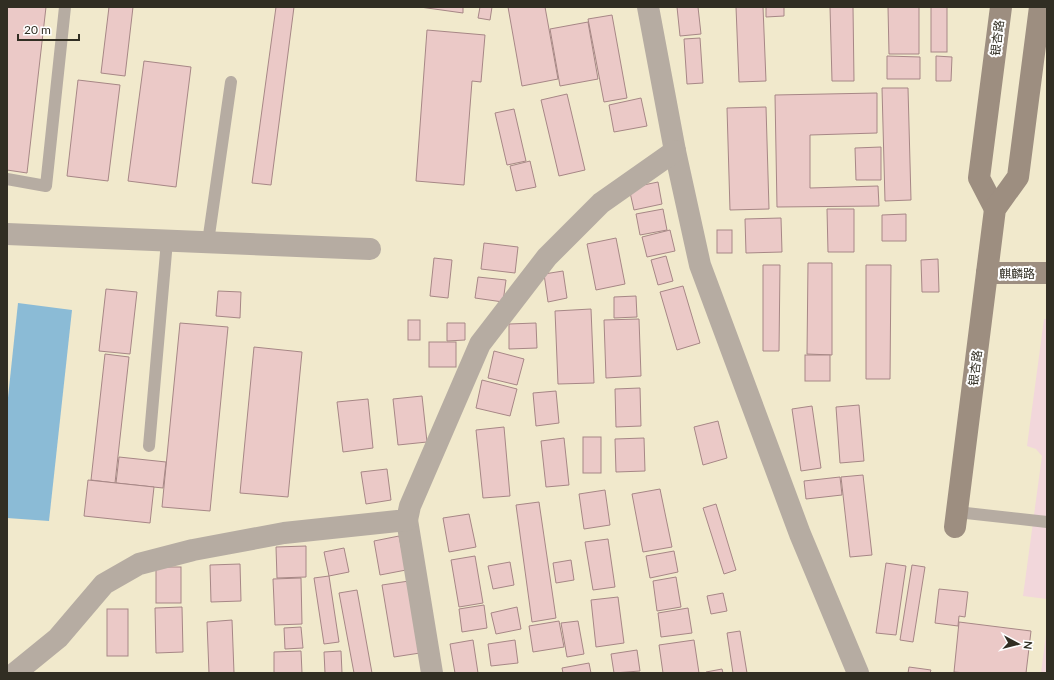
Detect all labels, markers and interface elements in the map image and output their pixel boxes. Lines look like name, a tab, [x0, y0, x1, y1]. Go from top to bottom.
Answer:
scale bar	[18, 16, 79, 42]
street label: 银杏路	[987, 19, 1007, 57]
text: 20 m	[24, 22, 51, 37]
street label: 麒麟路	[999, 266, 1035, 281]
street label: 银杏路	[965, 349, 985, 387]
north arrow	[998, 624, 1038, 664]
text: N	[1021, 640, 1035, 650]

